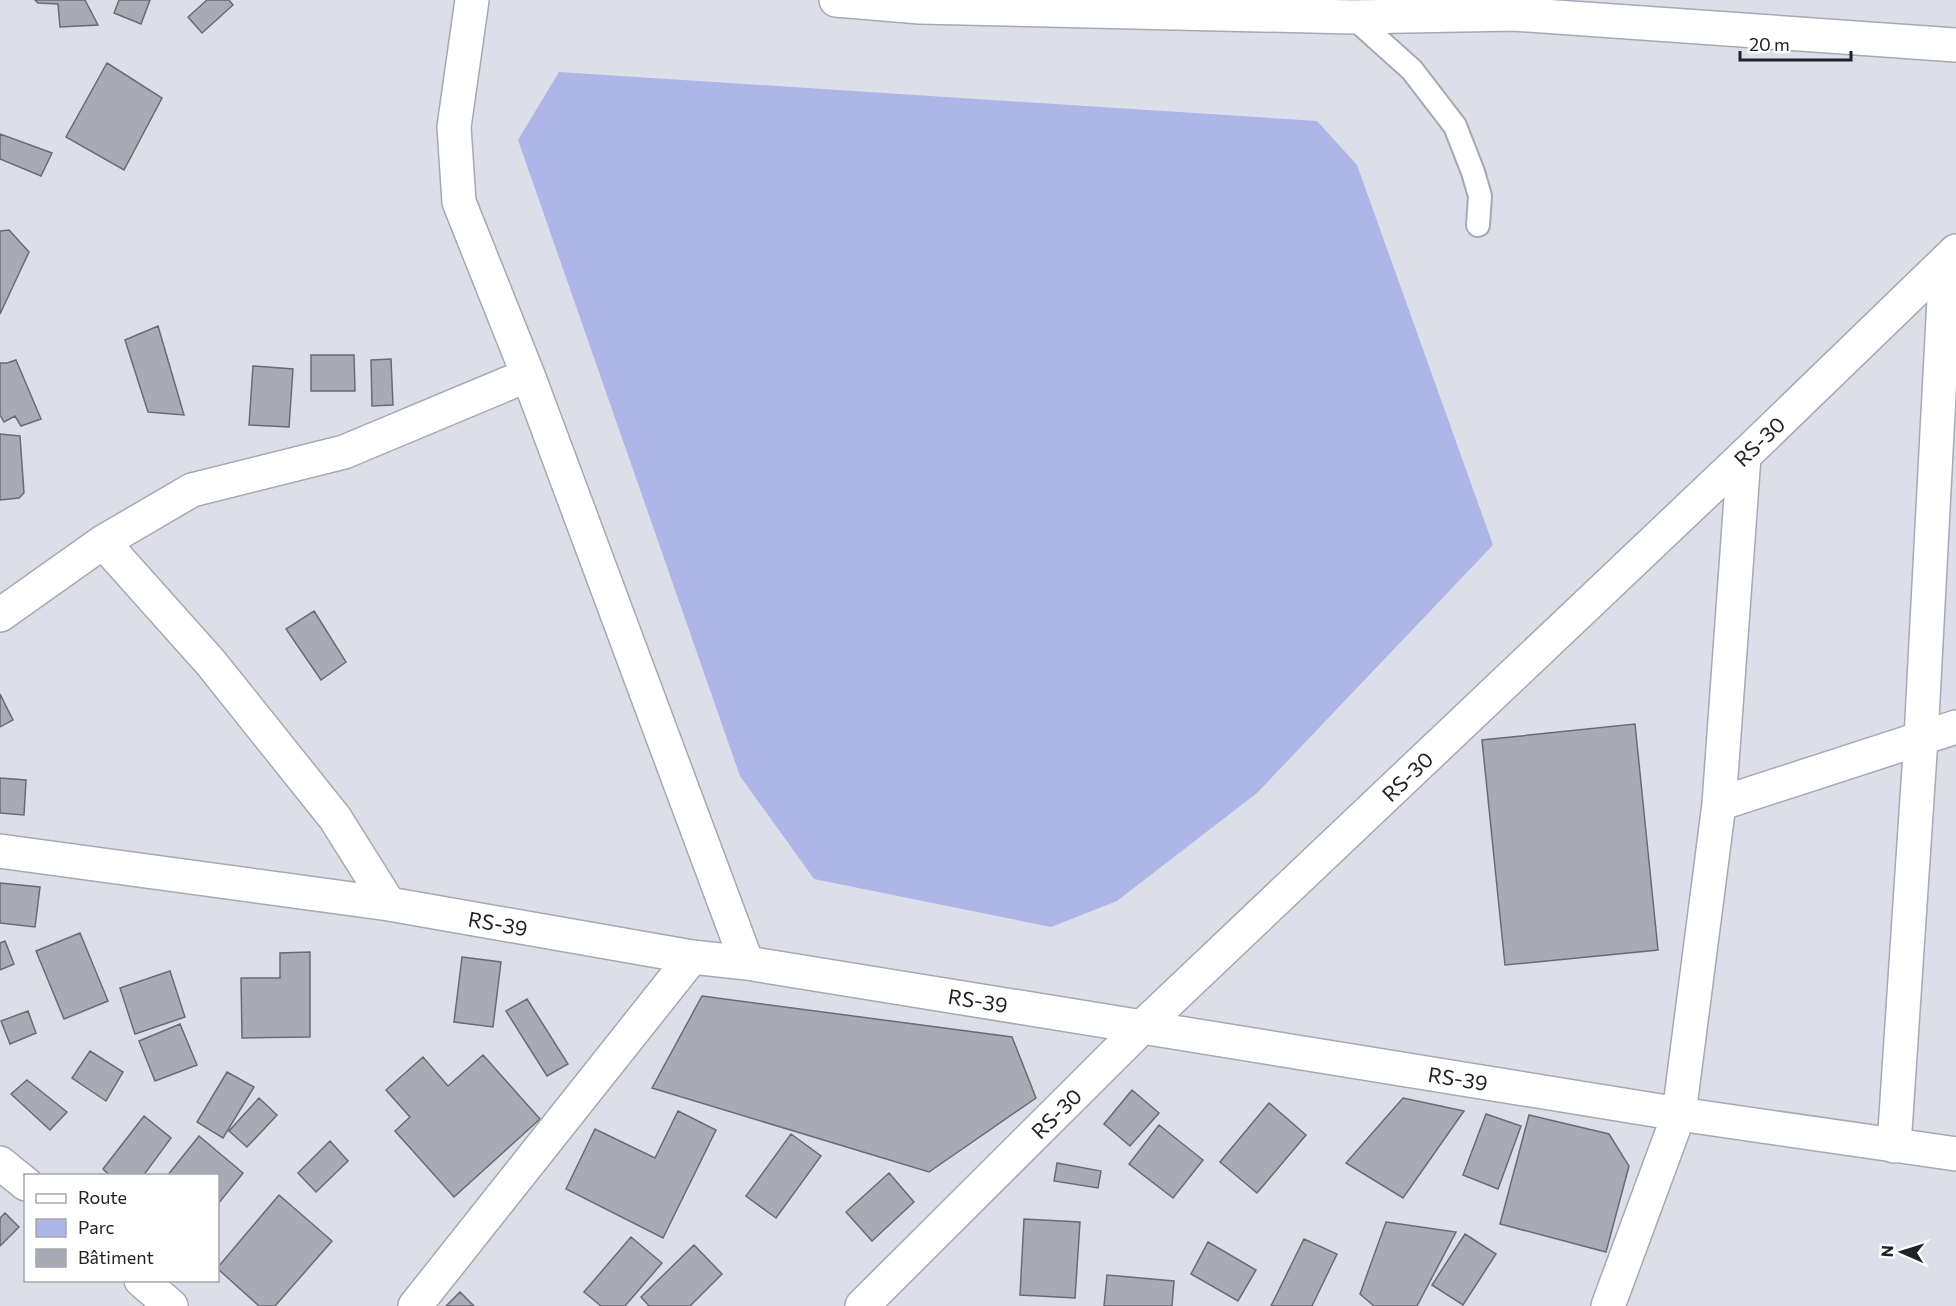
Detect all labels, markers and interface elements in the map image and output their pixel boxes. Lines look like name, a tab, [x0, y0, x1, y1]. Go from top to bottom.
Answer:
scale bar	[1740, 24, 1851, 62]
text: 20 m	[1749, 33, 1790, 55]
street label: RS-30	[1728, 411, 1790, 471]
street label: RS-30	[1376, 746, 1438, 806]
street label: RS-39	[466, 905, 530, 941]
street label: RS-39	[946, 983, 1010, 1017]
street label: RS-39	[1426, 1061, 1490, 1095]
street label: RS-30	[1026, 1083, 1086, 1143]
legend	[24, 1174, 219, 1282]
text: Route	[78, 1186, 127, 1208]
text: Parc	[78, 1216, 115, 1238]
north arrow	[1872, 1222, 1932, 1282]
text: N	[1877, 1245, 1896, 1258]
text: Bâtiment	[78, 1246, 154, 1268]

